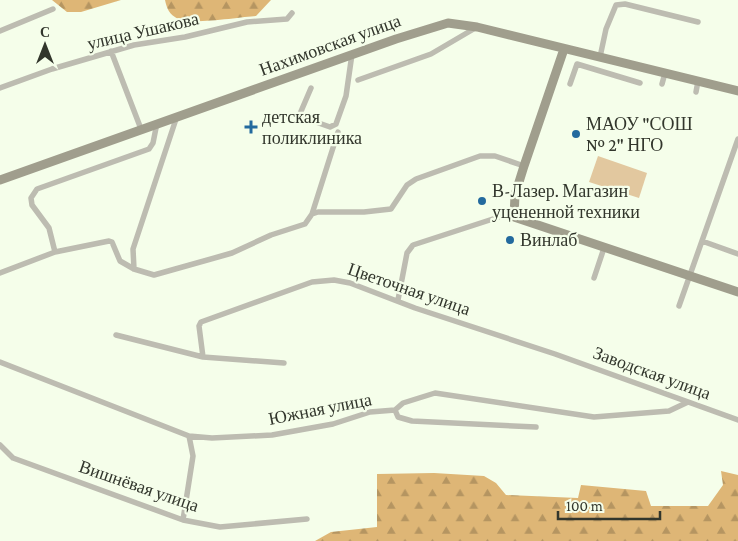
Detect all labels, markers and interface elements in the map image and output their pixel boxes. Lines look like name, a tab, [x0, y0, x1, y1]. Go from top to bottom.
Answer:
street label: улица Ушакова	[85, 8, 201, 54]
street label: Нахимовская улица	[257, 10, 403, 80]
north arrow	[20, 20, 70, 70]
text: С	[40, 24, 50, 40]
place label: детская поликлиника	[262, 107, 362, 148]
place label: МАОУ "СОШ № 2" НГО	[586, 114, 693, 155]
marker: детская поликлиника	[244, 120, 258, 134]
marker: МАОУ "СОШ № 2" НГО	[570, 128, 582, 140]
place label: В-Лазер. Магазин уцененной техники	[492, 181, 640, 222]
marker: В-Лазер. Магазин уцененной техники	[476, 195, 488, 207]
place label: Винлаб	[520, 230, 577, 250]
marker: Винлаб	[504, 234, 516, 246]
street label: Цветочная улица	[345, 259, 473, 319]
street label: Заводская улица	[591, 342, 713, 404]
street label: Южная улица	[267, 389, 373, 429]
street label: Вишнёвая улица	[76, 456, 202, 516]
scale bar	[558, 488, 660, 520]
text: 100 m	[566, 498, 603, 514]

